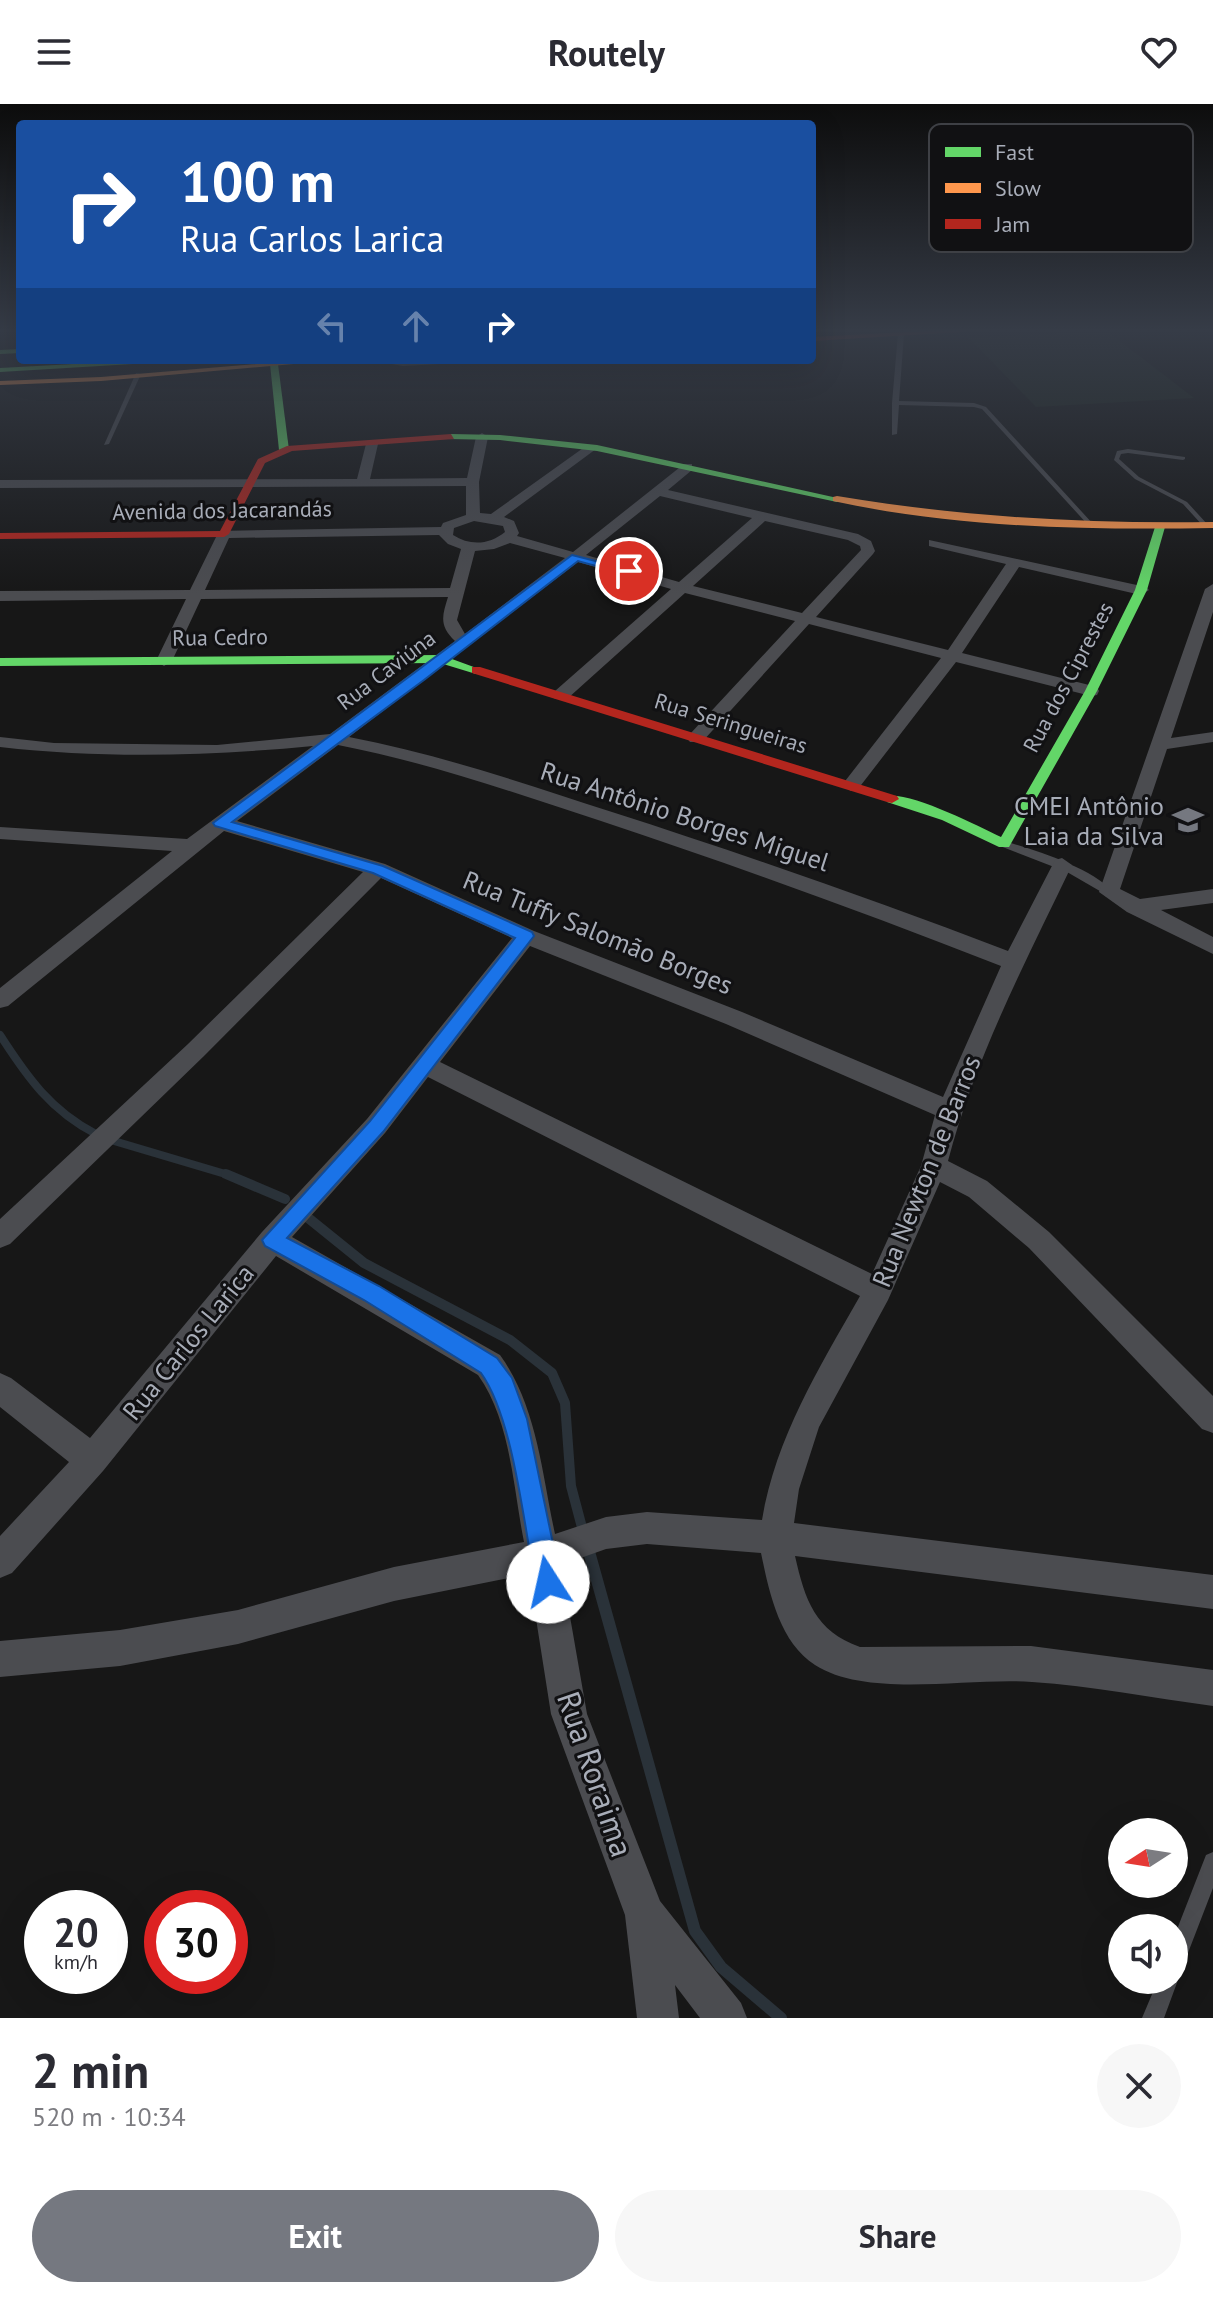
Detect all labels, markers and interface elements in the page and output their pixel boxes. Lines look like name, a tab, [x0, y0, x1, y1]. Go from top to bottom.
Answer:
text: Routely	[548, 29, 665, 76]
icon: menu	[32, 30, 76, 74]
icon: heart	[1137, 30, 1181, 74]
legend	[929, 124, 1193, 252]
text: Fast	[995, 138, 1035, 166]
text: 100 m	[180, 145, 335, 217]
icon: right	[48, 152, 152, 256]
text: Slow	[995, 174, 1041, 202]
text: Jam	[994, 210, 1030, 238]
text: Rua Carlos Larica	[180, 215, 444, 262]
icon: left	[310, 304, 354, 348]
icon: ahead	[394, 304, 438, 348]
icon: right	[478, 304, 522, 348]
street label: Avenida dos Jacarandás	[112, 494, 332, 526]
pin	[595, 537, 663, 605]
icon: arrive	[607, 549, 651, 593]
street label: Rua dos Ciprestes	[1017, 597, 1119, 757]
street label: Rua Cedro	[172, 622, 268, 652]
street label: Rua Caviúna	[331, 624, 441, 716]
street label: Rua Seringueiras	[651, 686, 811, 760]
street label: Rua Antônio Borges Miguel	[537, 754, 834, 878]
place label: CMEI Antônio Laia da Silva	[1014, 789, 1164, 852]
school or university icon: CMEI Antônio Laia da Silva	[1171, 803, 1205, 837]
street label: Rua Tuffy Salomão Borges	[458, 863, 738, 1001]
street label: Rua Newton de Barros	[864, 1050, 988, 1292]
street label: Rua Carlos Larica	[115, 1257, 261, 1427]
position arrow	[506, 1540, 590, 1624]
street label: Rua Roraima	[548, 1686, 644, 1862]
north arrow	[1108, 1818, 1188, 1898]
map controls	[1108, 1818, 1188, 1994]
speed limit sign: 30	[144, 1890, 248, 1994]
text: 20	[53, 1906, 99, 1958]
button: sound	[1108, 1914, 1188, 1994]
text: km/h	[54, 1949, 98, 1975]
text: 2 min	[32, 2039, 149, 2101]
button: close	[1097, 2044, 1181, 2128]
text: 520 m · 10:34	[32, 2100, 186, 2133]
button: Exit	[32, 2190, 599, 2282]
button: Share	[615, 2190, 1181, 2282]

